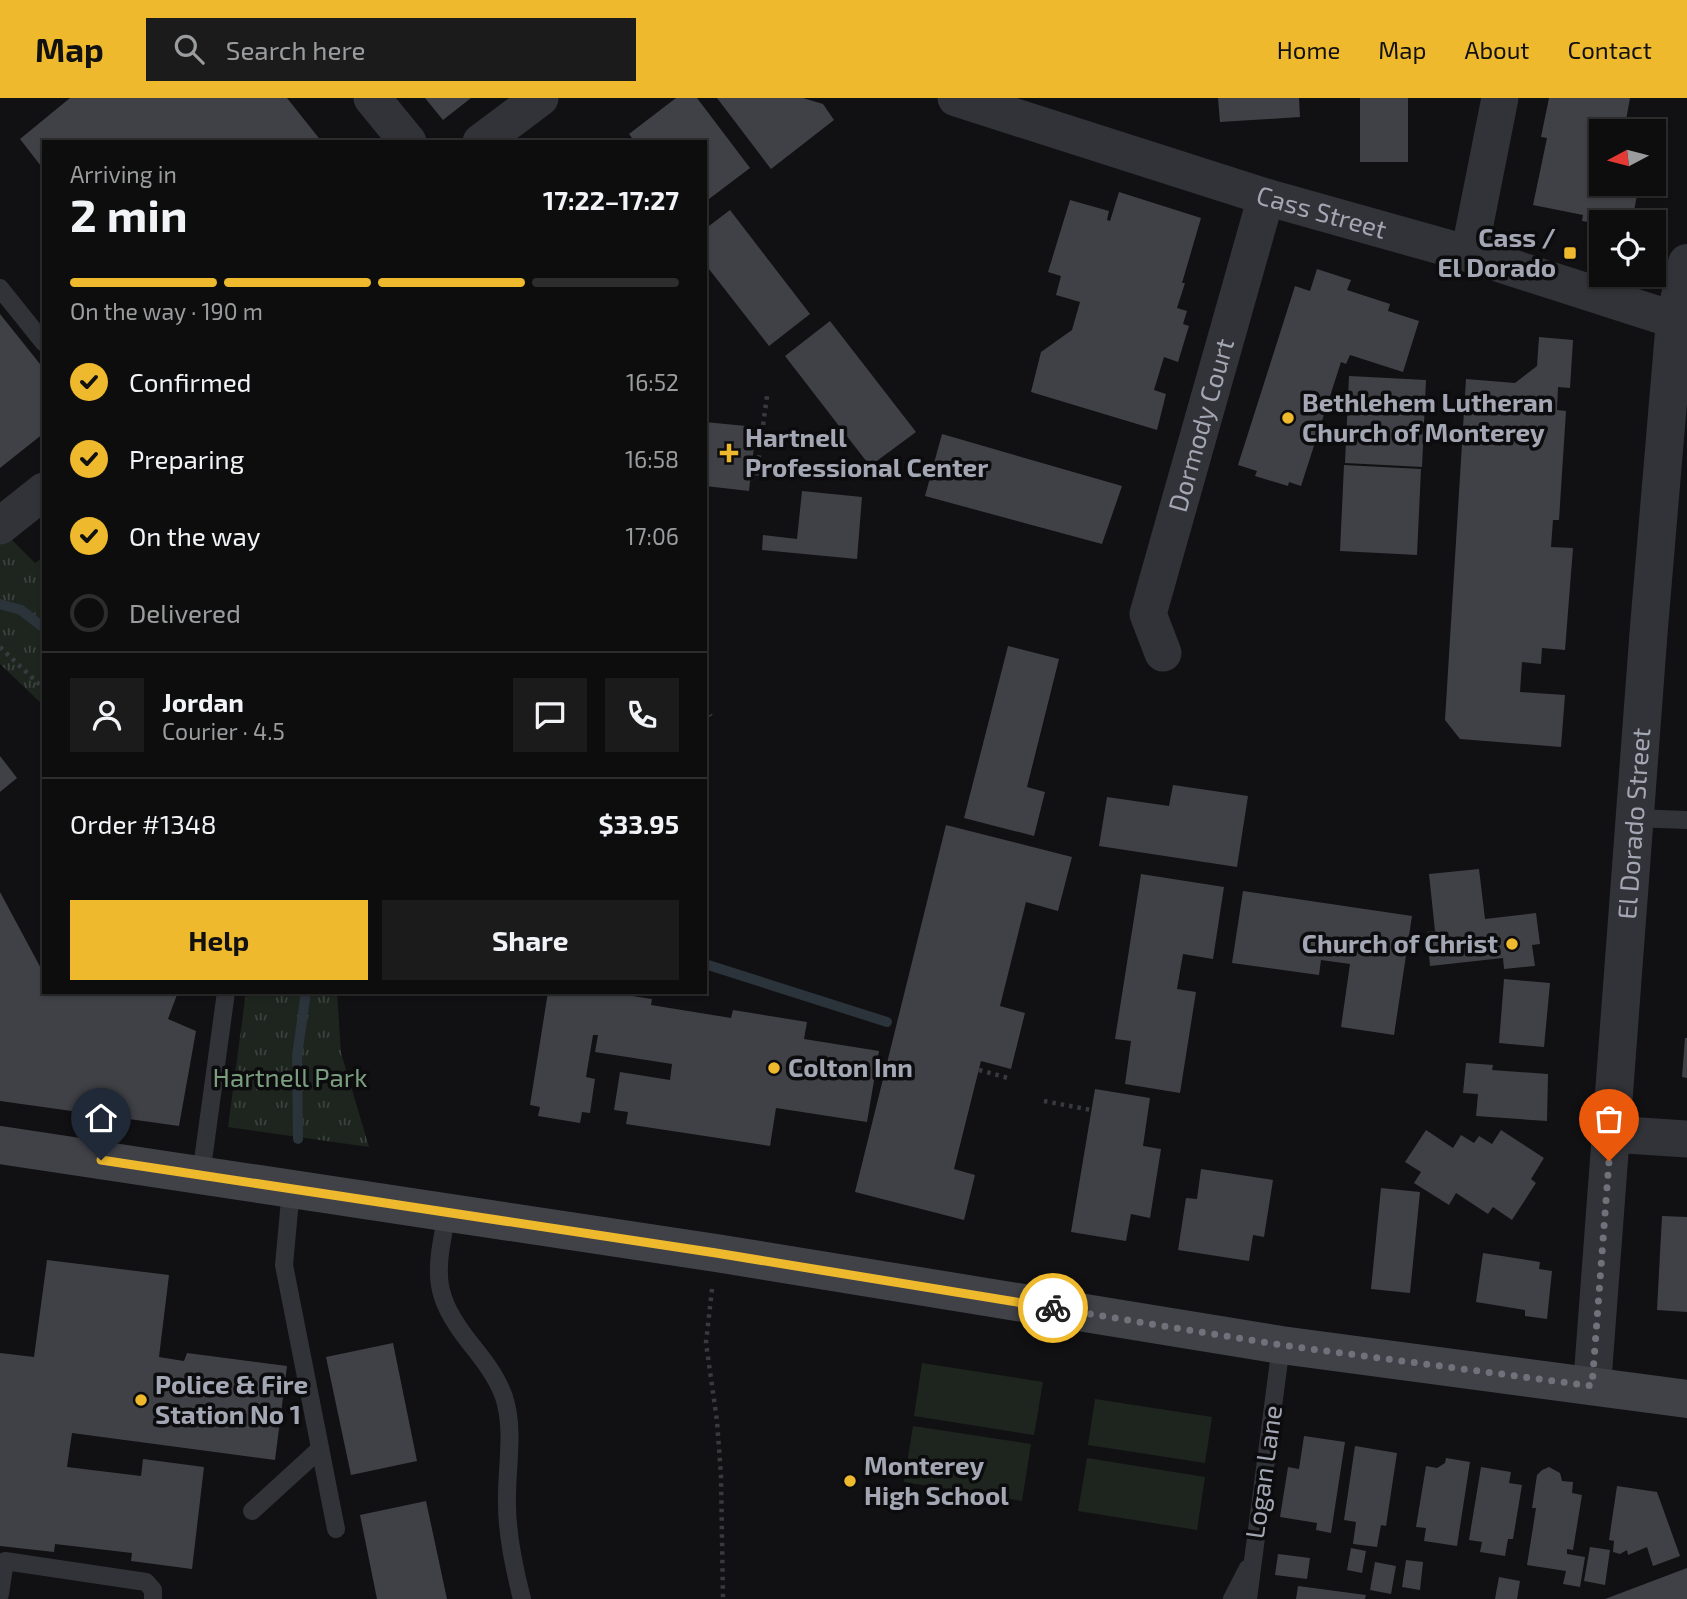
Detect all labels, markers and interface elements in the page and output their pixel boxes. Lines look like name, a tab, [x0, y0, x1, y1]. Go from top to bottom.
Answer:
search box	[146, 18, 636, 81]
text: Map	[35, 29, 104, 69]
icon: search	[170, 30, 208, 68]
text: Search here	[226, 34, 365, 65]
text: Home	[1277, 35, 1340, 64]
text: Map	[1378, 35, 1426, 64]
text: About	[1464, 35, 1530, 64]
text: Contact	[1568, 35, 1652, 64]
north arrow	[1589, 119, 1666, 196]
map controls	[1589, 119, 1666, 287]
text: Arriving in	[70, 160, 177, 188]
street label: Cass Street	[1253, 178, 1390, 244]
text: 17:22–17:27	[543, 184, 679, 215]
text: 2 min	[70, 186, 188, 241]
button: locate	[1589, 210, 1666, 287]
place label: Cass / El Dorado	[1438, 221, 1556, 282]
marker: Cass / El Dorado	[1562, 245, 1578, 261]
text: On the way · 190 m	[70, 297, 263, 325]
street label: Dormody Court	[1161, 334, 1239, 515]
icon: check	[70, 363, 108, 401]
text: Confirmed	[129, 366, 252, 397]
text: 16:52	[626, 368, 679, 396]
place label: Bethlehem Lutheran Church of Monterey	[1302, 386, 1553, 448]
marker: Bethlehem Lutheran Church of Monterey	[1280, 410, 1296, 426]
place label: Hartnell Professional Center	[745, 421, 988, 482]
icon: check	[70, 440, 108, 478]
text: Preparing	[129, 443, 244, 474]
marker: Hartnell Professional Center	[719, 443, 739, 463]
text: 16:58	[625, 445, 679, 473]
icon: check	[70, 517, 108, 555]
text: On the way	[129, 520, 260, 551]
text: 17:06	[626, 522, 679, 550]
text: Delivered	[129, 597, 241, 628]
button: person	[70, 678, 144, 752]
button: chat	[513, 678, 587, 752]
button: phone	[605, 678, 679, 752]
text: Jordan	[162, 686, 244, 717]
text: Courier · 4.5	[162, 717, 285, 745]
street label: El Dorado Street	[1610, 726, 1655, 920]
text: Order #1348	[70, 808, 216, 839]
text: $33.95	[598, 808, 679, 839]
button: Help	[70, 900, 368, 980]
button: Share	[382, 900, 679, 980]
place label: Church of Christ	[1302, 927, 1498, 958]
marker: Church of Christ	[1504, 936, 1520, 952]
place label: Colton Inn	[788, 1051, 913, 1082]
marker: Colton Inn	[766, 1060, 782, 1076]
park label: Hartnell Park	[213, 1061, 367, 1092]
pin	[71, 1088, 131, 1160]
pin	[1579, 1089, 1639, 1161]
icon: home	[82, 1099, 120, 1137]
icon: bag	[1590, 1100, 1628, 1138]
courier	[1018, 1273, 1088, 1343]
icon: bike	[1034, 1289, 1072, 1327]
place label: Police & Fire Station No 1	[155, 1368, 308, 1429]
marker: Police & Fire Station No 1	[133, 1392, 149, 1408]
street label: Logan Lane	[1238, 1403, 1287, 1540]
place label: Monterey High School	[864, 1449, 1009, 1510]
marker: Monterey High School	[842, 1473, 858, 1489]

